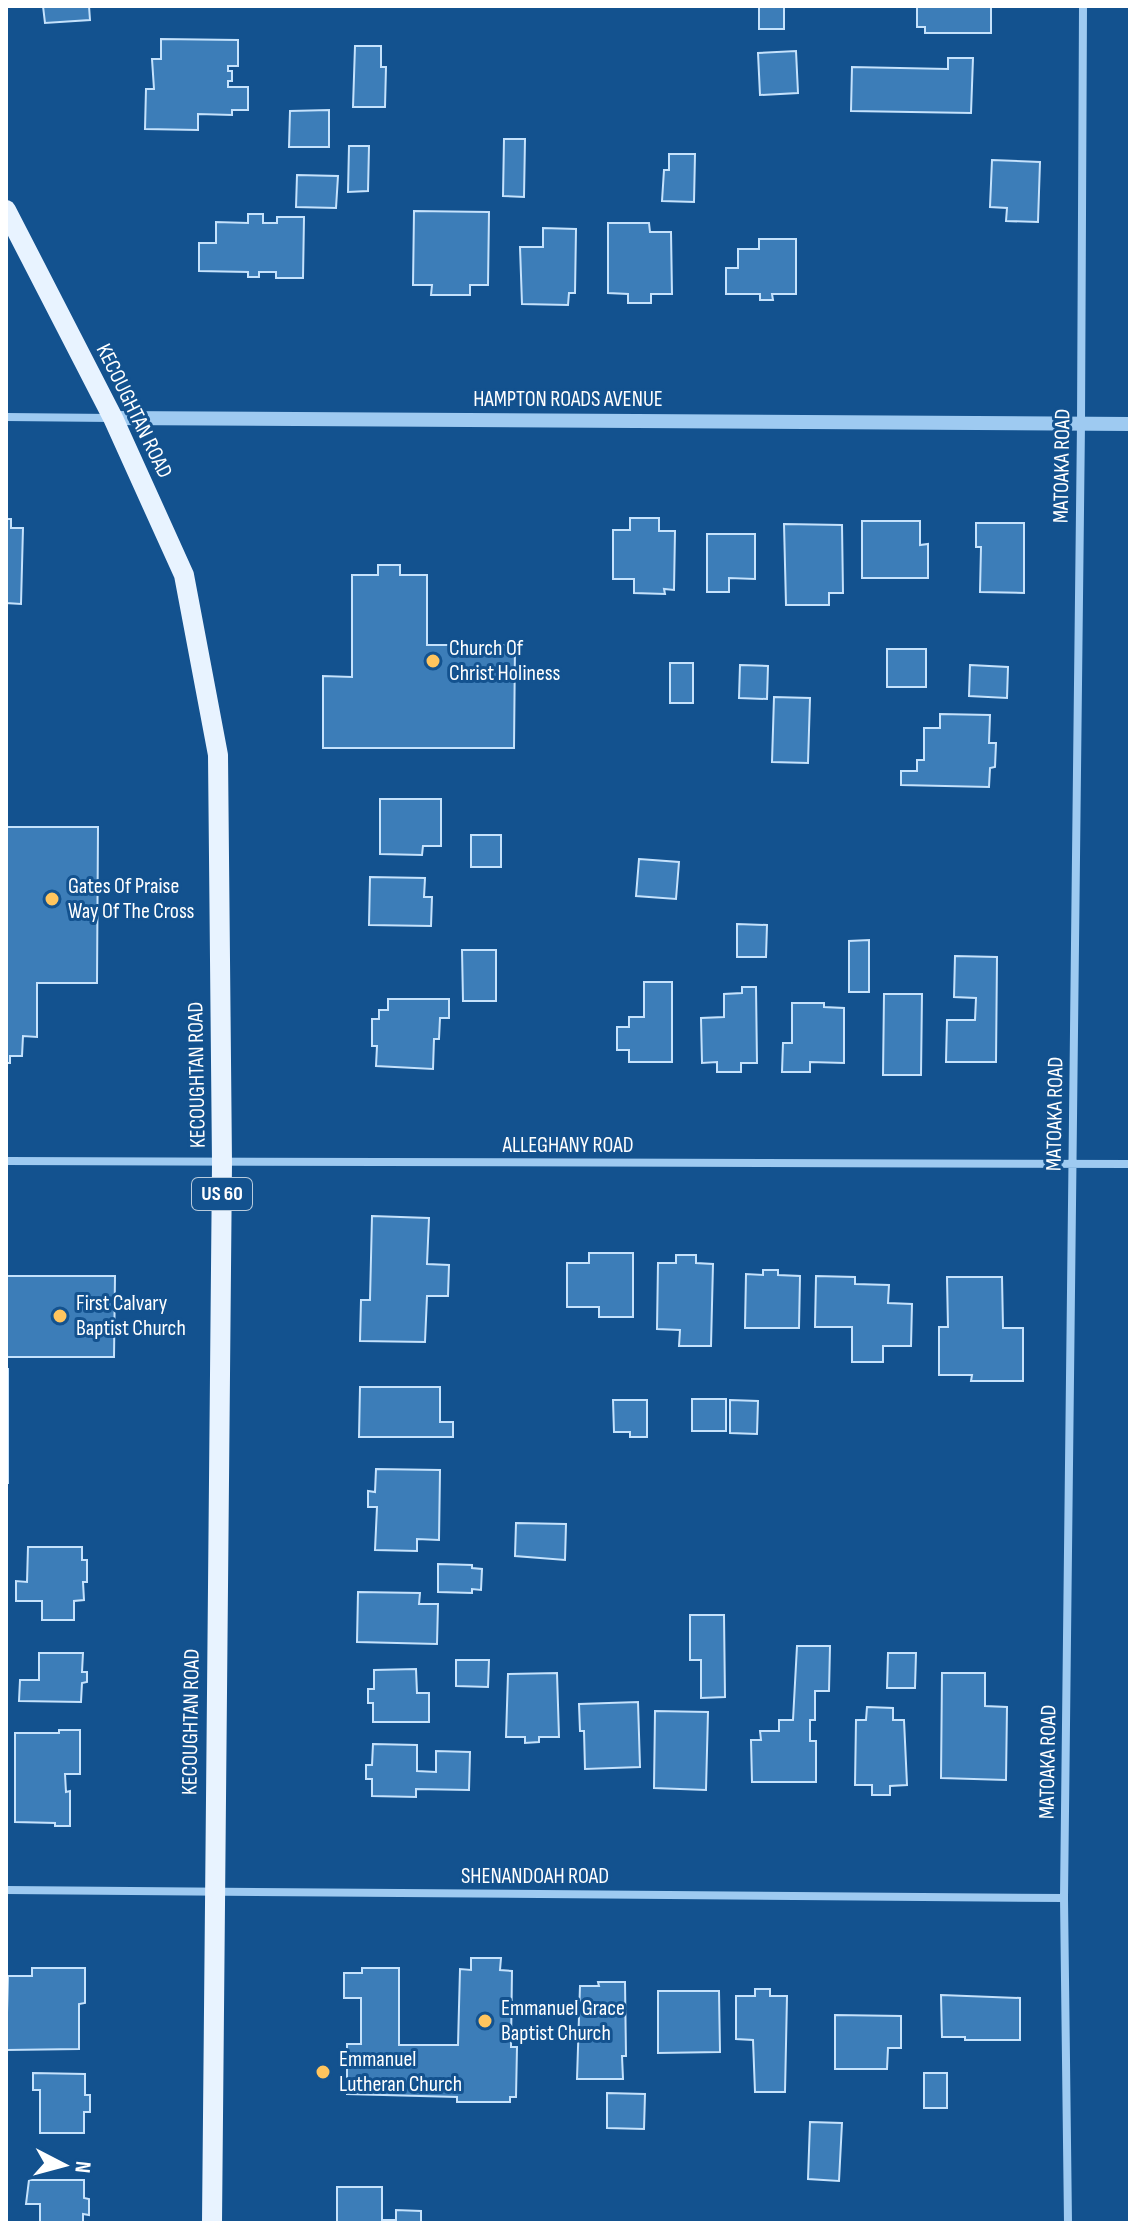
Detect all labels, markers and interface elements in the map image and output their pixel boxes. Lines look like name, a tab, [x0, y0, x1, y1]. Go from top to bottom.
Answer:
street label: KECOUGHTAN ROAD	[90, 339, 178, 483]
street label: HAMPTON ROADS AVENUE	[473, 386, 663, 413]
street label: MATOAKA ROAD	[1048, 409, 1076, 523]
place label: Church Of Christ Holiness	[449, 635, 560, 687]
marker: Church Of Christ Holiness	[424, 652, 442, 670]
place label: Gates Of Praise Way Of The Cross	[68, 873, 195, 925]
marker: Gates Of Praise Way Of The Cross	[43, 890, 61, 908]
street label: KECOUGHTAN ROAD	[182, 1002, 212, 1148]
street label: MATOAKA ROAD	[1041, 1057, 1069, 1171]
street label: ALLEGHANY ROAD	[502, 1132, 633, 1159]
road number: US 60	[192, 1178, 252, 1210]
place label: First Calvary Baptist Church	[76, 1290, 186, 1342]
marker: First Calvary Baptist Church	[51, 1307, 69, 1325]
street label: KECOUGHTAN ROAD	[176, 1649, 206, 1795]
street label: MATOAKA ROAD	[1034, 1705, 1062, 1819]
street label: SHENANDOAH ROAD	[461, 1863, 609, 1890]
place label: Emmanuel Grace Baptist Church	[501, 1995, 625, 2047]
marker: Emmanuel Grace Baptist Church	[476, 2012, 494, 2030]
place label: Emmanuel Lutheran Church	[339, 2046, 462, 2098]
marker: Emmanuel Lutheran Church	[314, 2063, 332, 2081]
north arrow	[24, 2125, 104, 2205]
text: N	[68, 2160, 96, 2174]

